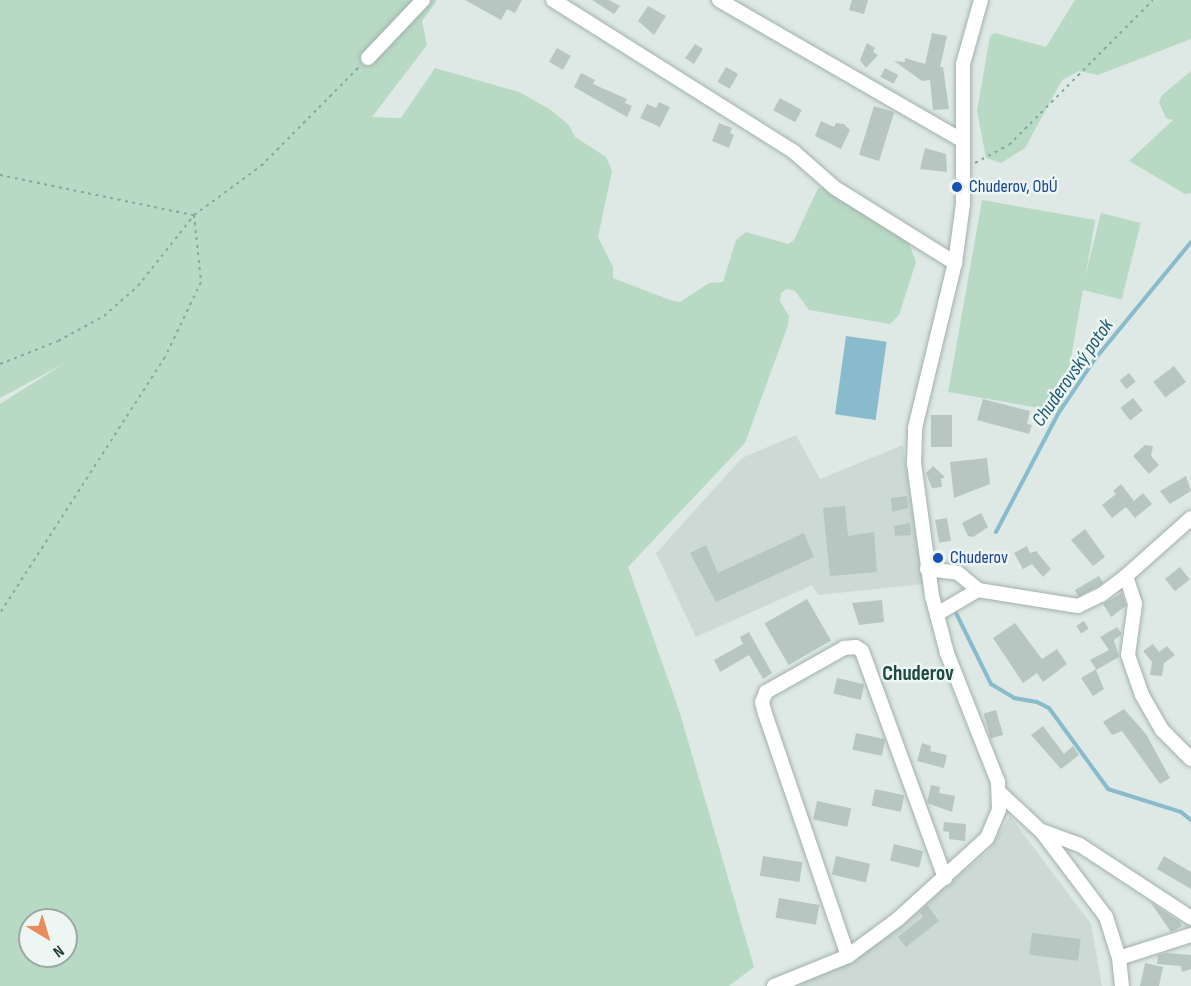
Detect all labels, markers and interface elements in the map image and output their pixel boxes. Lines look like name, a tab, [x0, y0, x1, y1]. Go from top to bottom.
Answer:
place label: Chuderov, ObÚ	[969, 176, 1058, 198]
marker: Chuderov, ObÚ	[950, 180, 964, 194]
water label: Chuderovský potok	[1027, 315, 1119, 431]
place label: Chuderov	[950, 547, 1008, 569]
marker: Chuderov	[931, 551, 945, 565]
district label: Chuderov	[882, 661, 954, 687]
north arrow	[18, 908, 78, 968]
text: N	[49, 941, 67, 961]

